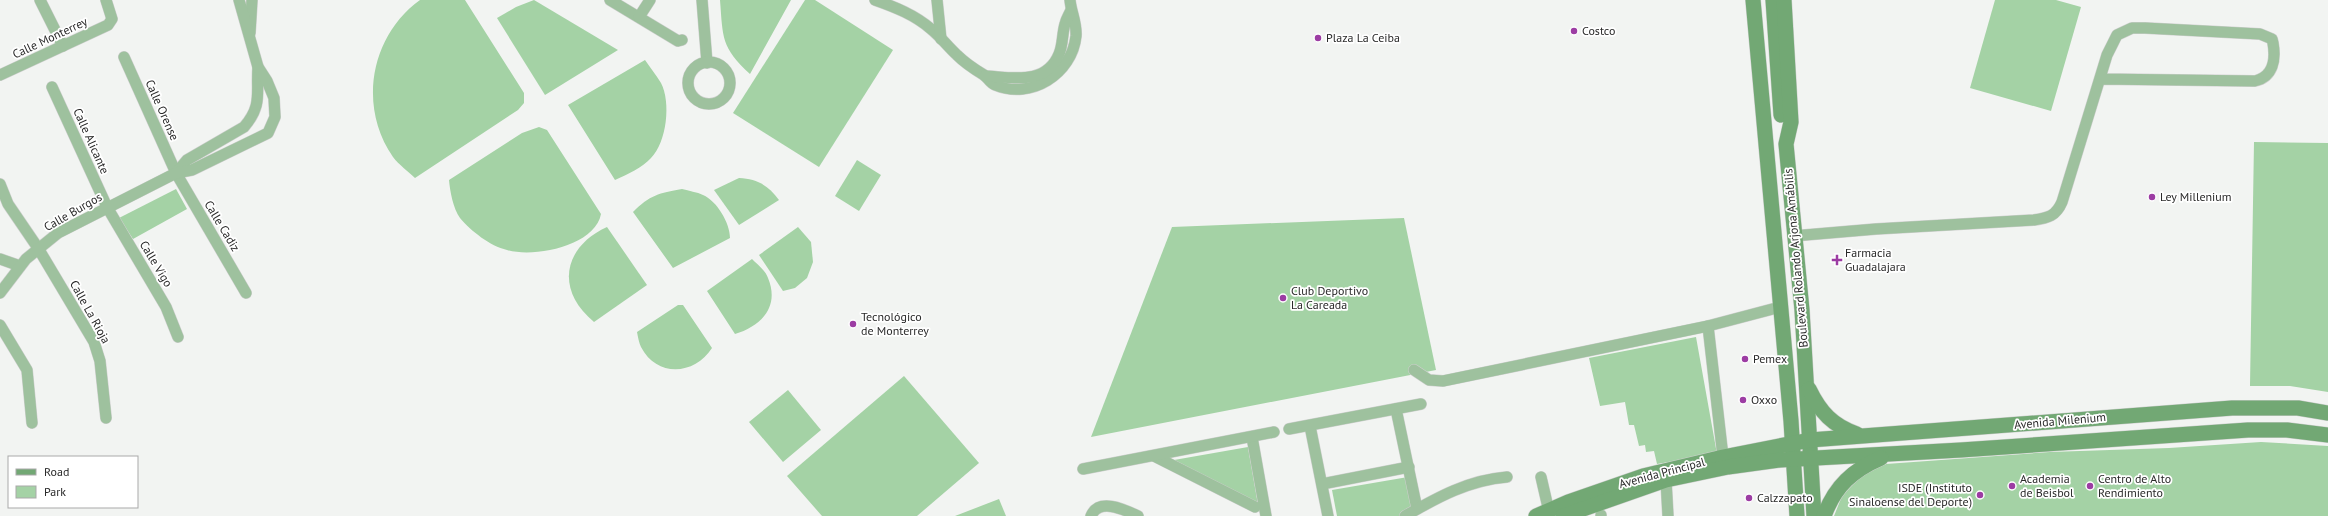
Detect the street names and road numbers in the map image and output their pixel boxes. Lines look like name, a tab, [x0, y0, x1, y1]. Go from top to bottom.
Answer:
street label: Calle Monterrey	[10, 13, 90, 61]
street label: Calle Orense	[142, 77, 183, 143]
street label: Calle Alicante	[70, 106, 113, 176]
street label: Boulevard Rolando Arjona Amábilis	[1780, 168, 1811, 348]
street label: Calle Burgos	[41, 189, 104, 234]
street label: Calle Cadiz	[201, 198, 243, 254]
street label: Calle Vigo	[137, 238, 176, 290]
street label: Calle La Rioja	[67, 278, 114, 346]
street label: Avenida Milenium	[2013, 409, 2106, 432]
street label: Avenida Principal	[1617, 454, 1707, 491]

